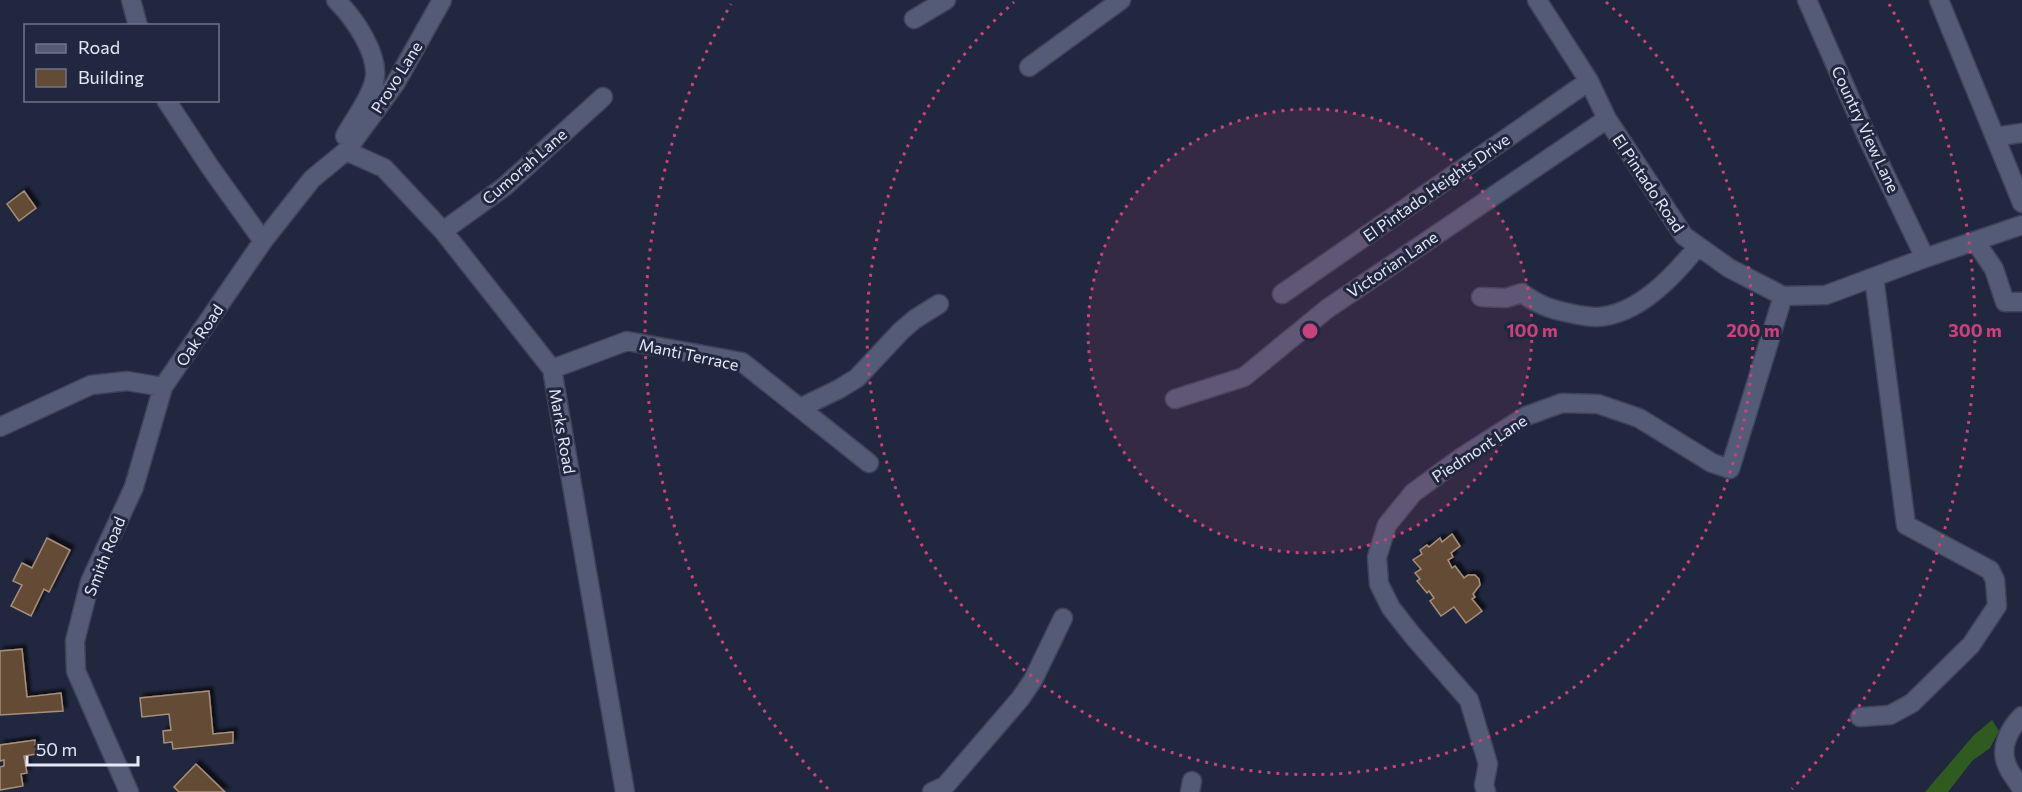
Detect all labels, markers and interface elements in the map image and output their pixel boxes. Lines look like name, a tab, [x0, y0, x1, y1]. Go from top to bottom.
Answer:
legend	[24, 24, 219, 102]
text: Road	[78, 36, 120, 58]
street label: Provo Lane	[366, 38, 426, 116]
street label: Country View Lane	[1828, 63, 1904, 195]
text: Building	[78, 66, 144, 88]
street label: Cumorah Lane	[478, 124, 570, 208]
street label: El Pintado Heights Drive	[1359, 129, 1513, 245]
street label: El Pintado Road	[1609, 130, 1689, 236]
street label: Victorian Lane	[1343, 227, 1441, 301]
street label: Oak Road	[171, 300, 227, 370]
text: 100 m	[1506, 319, 1558, 341]
text: 200 m	[1726, 319, 1780, 341]
text: 300 m	[1948, 319, 2002, 341]
centre of rings	[1300, 321, 1320, 341]
street label: Manti Terrace	[638, 334, 740, 374]
street label: Marks Road	[546, 387, 580, 475]
street label: Piedmont Lane	[1428, 410, 1530, 486]
street label: Smith Road	[80, 514, 128, 598]
scale bar	[27, 729, 138, 767]
text: 50 m	[36, 738, 77, 760]

